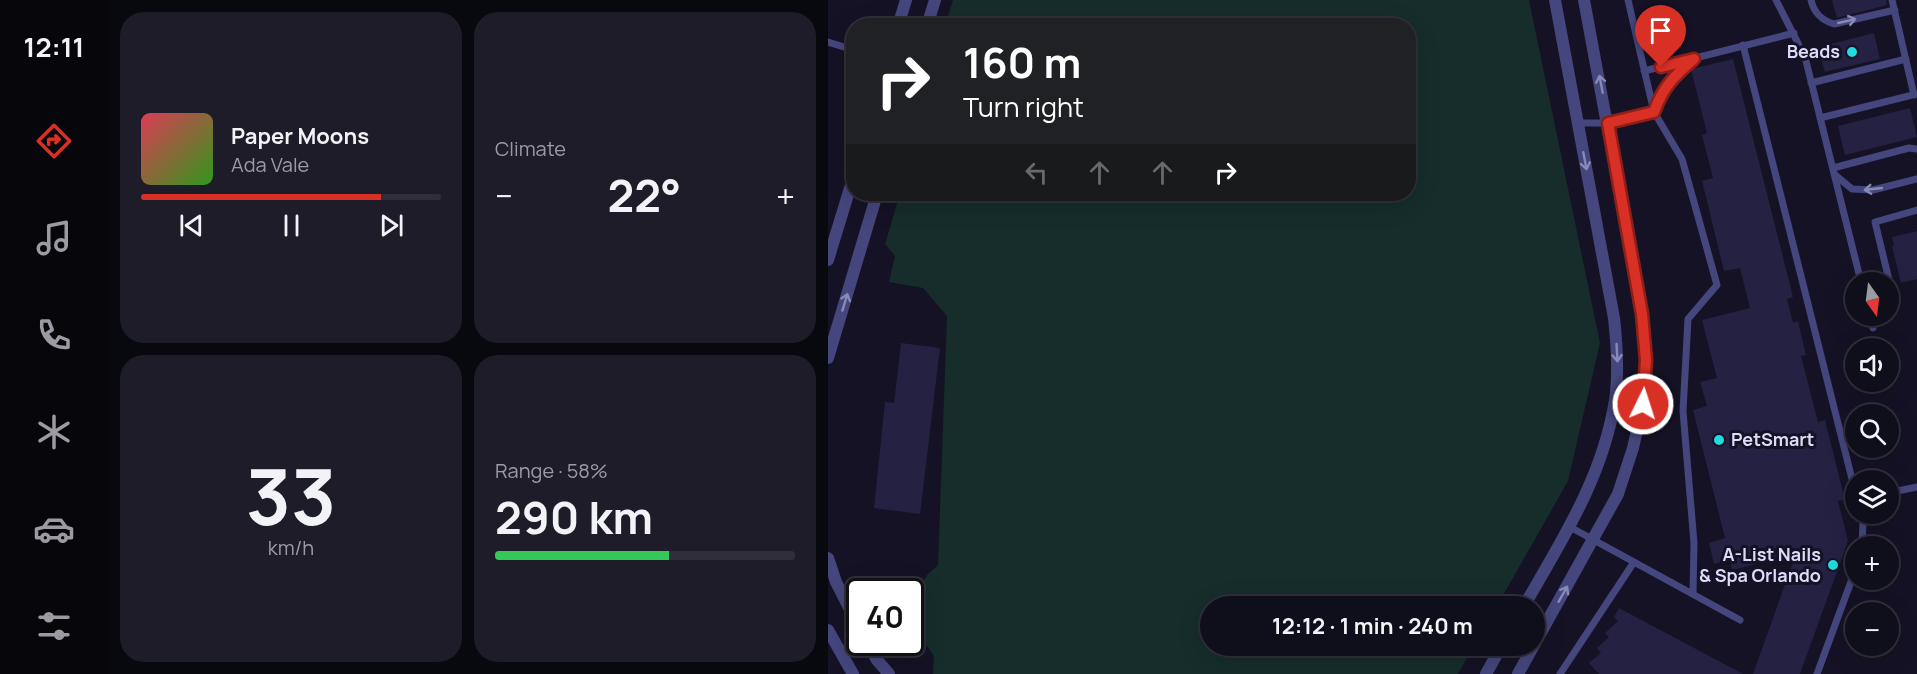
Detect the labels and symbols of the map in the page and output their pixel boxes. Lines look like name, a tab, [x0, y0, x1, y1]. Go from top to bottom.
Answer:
pin	[1635, 5, 1686, 67]
one-way arrow	[1837, 15, 1856, 26]
place label: Beads	[1787, 39, 1840, 63]
marker: Beads	[1845, 45, 1859, 59]
one-way arrow	[1595, 75, 1606, 95]
one-way arrow	[1580, 150, 1591, 170]
one-way arrow	[1864, 184, 1883, 195]
north arrow	[1845, 272, 1899, 326]
one-way arrow	[840, 293, 851, 312]
one-way arrow	[1612, 342, 1623, 362]
position arrow	[1611, 372, 1675, 436]
place label: PetSmart	[1731, 427, 1814, 451]
marker: PetSmart	[1712, 433, 1726, 447]
place label: A-List Nails & Spa Orlando	[1699, 542, 1821, 587]
marker: A-List Nails & Spa Orlando	[1826, 558, 1840, 572]
speed limit sign: 40	[846, 578, 924, 656]
one-way arrow	[1558, 586, 1570, 603]

